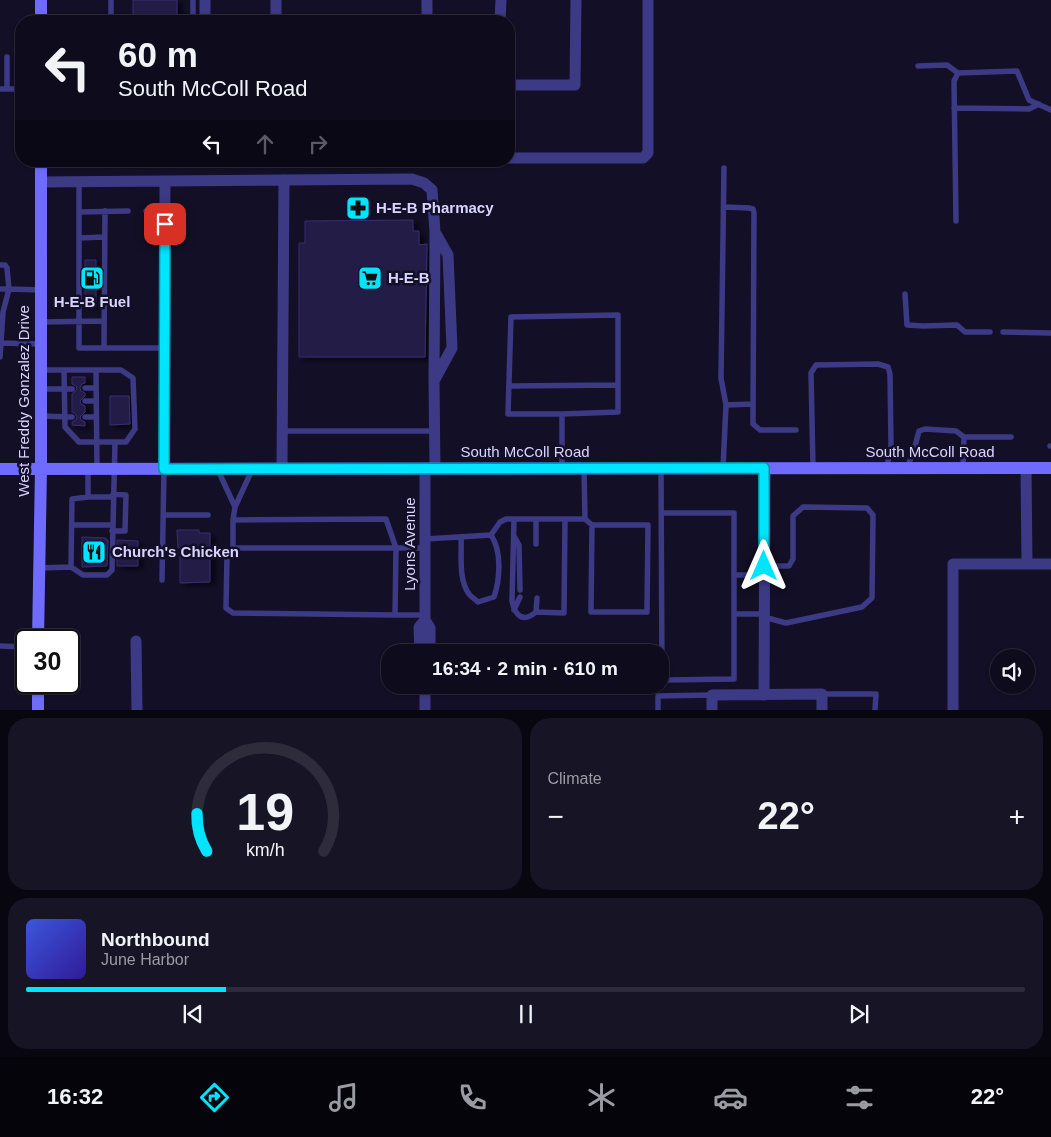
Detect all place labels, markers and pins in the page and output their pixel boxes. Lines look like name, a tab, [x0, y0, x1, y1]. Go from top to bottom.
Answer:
pharmacy icon: H-E-B Pharmacy	[345, 195, 371, 221]
place label: H-E-B Pharmacy	[376, 199, 494, 216]
pin	[144, 203, 186, 245]
fuel station icon: H-E-B Fuel	[79, 265, 105, 291]
supermarket icon: H-E-B	[357, 265, 383, 291]
place label: H-E-B	[388, 269, 430, 286]
place label: H-E-B Fuel	[54, 293, 130, 310]
restaurant icon: Church's Chicken	[81, 539, 107, 565]
place label: Church's Chicken	[112, 543, 239, 560]

